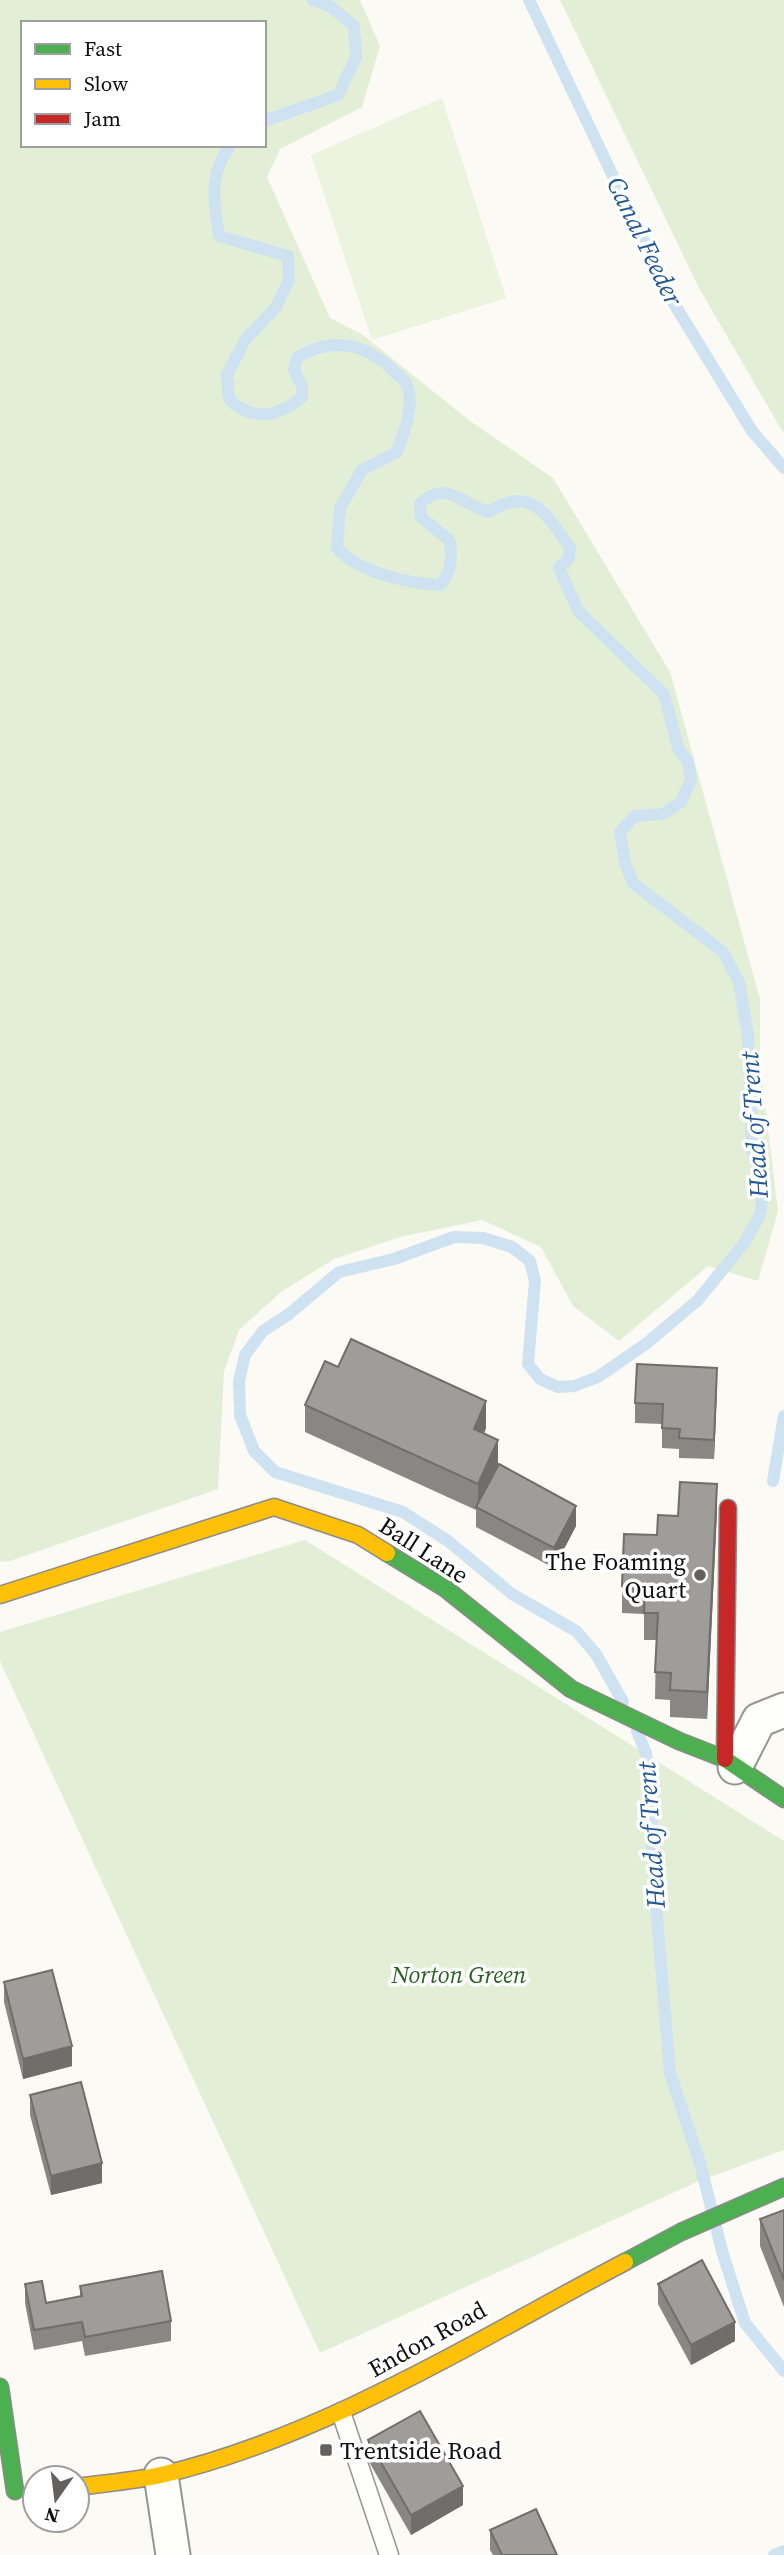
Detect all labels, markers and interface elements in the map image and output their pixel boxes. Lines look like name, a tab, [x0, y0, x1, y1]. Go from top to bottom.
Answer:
legend	[21, 21, 266, 147]
text: Fast	[84, 34, 122, 63]
text: Slow	[84, 69, 128, 98]
text: Jam	[83, 104, 121, 133]
water label: Canal Feeder	[598, 170, 692, 312]
water label: Head of Trent	[731, 1049, 777, 1200]
street label: Ball Lane	[373, 1509, 475, 1591]
place label: The Foaming Quart	[545, 1545, 686, 1606]
marker: The Foaming Quart	[692, 1567, 708, 1583]
water label: Head of Trent	[628, 1759, 674, 1910]
park label: Norton Green	[391, 1958, 527, 1991]
street label: Endon Road	[362, 2293, 492, 2385]
place label: Trentside Road	[340, 2434, 502, 2467]
marker: Trentside Road	[318, 2442, 334, 2458]
north arrow	[21, 2464, 91, 2534]
text: N	[42, 2501, 62, 2530]

